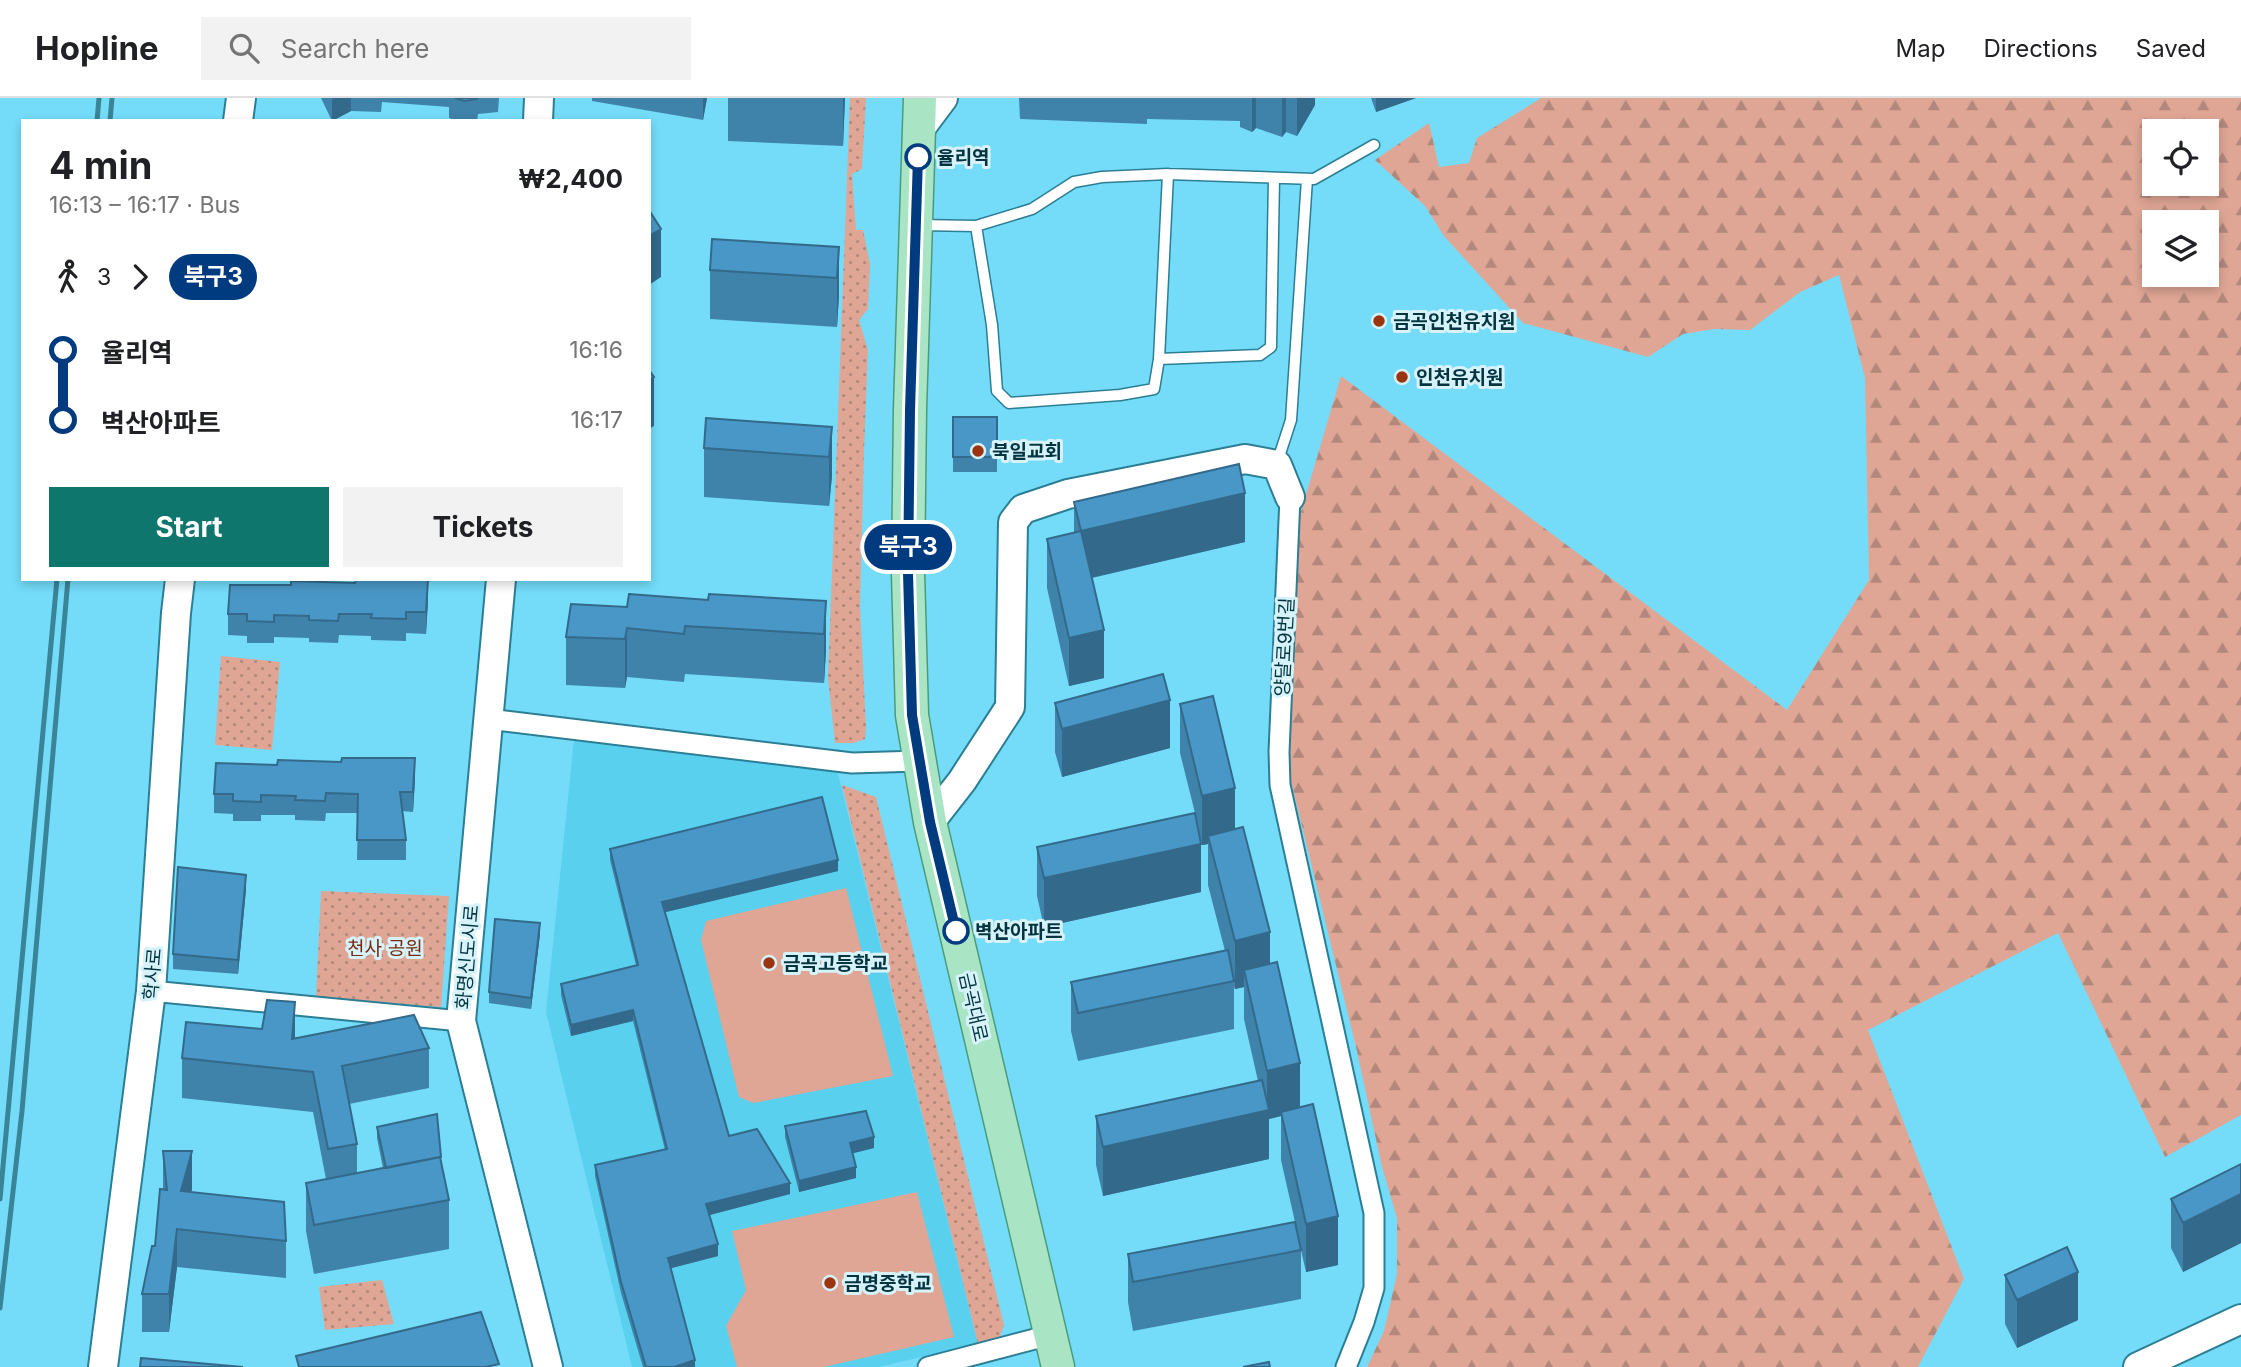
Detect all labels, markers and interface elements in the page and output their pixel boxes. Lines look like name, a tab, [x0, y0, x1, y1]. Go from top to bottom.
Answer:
search box	[201, 17, 691, 80]
text: Hopline	[35, 28, 159, 68]
icon: search	[225, 29, 263, 67]
text: Search here	[281, 33, 429, 64]
text: Map	[1896, 34, 1945, 63]
text: Directions	[1983, 34, 2098, 63]
text: Saved	[2136, 34, 2206, 63]
map controls	[2142, 119, 2219, 287]
button: locate	[2142, 119, 2219, 196]
text: 4 min	[49, 142, 152, 188]
marker: 율리역	[905, 144, 931, 170]
place label: 율리역	[937, 146, 989, 169]
text: ₩2,400	[518, 163, 623, 194]
text: 16:13 – 16:17 · Bus	[49, 191, 240, 219]
button: layers	[2142, 210, 2219, 287]
icon: walk	[49, 258, 87, 296]
icon: forward	[121, 258, 159, 296]
text: 북구3	[183, 262, 243, 291]
text: 3	[97, 263, 111, 291]
place label: 금곡인천유치원	[1393, 310, 1515, 333]
marker: 금곡인천유치원	[1371, 313, 1387, 329]
text: 16:16	[569, 336, 623, 364]
text: 율리역	[101, 337, 173, 368]
place label: 인천유치원	[1416, 366, 1503, 389]
marker: 인천유치원	[1394, 369, 1410, 385]
text: 16:17	[570, 406, 623, 434]
text: 벽산아파트	[101, 407, 221, 438]
place label: 북일교회	[992, 440, 1062, 463]
marker: 북일교회	[970, 443, 986, 459]
button: Start	[49, 487, 329, 567]
button: Tickets	[343, 487, 623, 567]
line badge: 북구3	[868, 524, 948, 570]
text: 북구3	[878, 532, 938, 561]
street label: 양달로9번길	[1270, 597, 1299, 697]
street label: 화명신도시로	[451, 904, 484, 1010]
marker: 벽산아파트	[943, 918, 969, 944]
place label: 벽산아파트	[975, 920, 1062, 943]
park label: 천사 공원	[347, 937, 423, 960]
street label: 학사로	[139, 947, 166, 1001]
place label: 금곡고등학교	[783, 952, 888, 975]
marker: 금곡고등학교	[761, 955, 777, 971]
street label: 금곡대로	[954, 970, 993, 1044]
place label: 금명중학교	[844, 1272, 931, 1295]
marker: 금명중학교	[822, 1275, 838, 1291]

